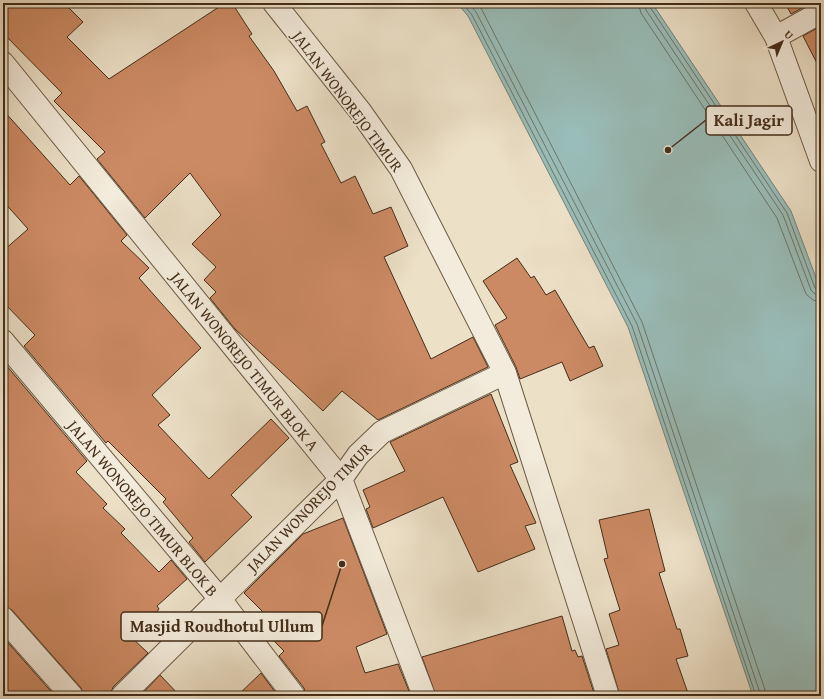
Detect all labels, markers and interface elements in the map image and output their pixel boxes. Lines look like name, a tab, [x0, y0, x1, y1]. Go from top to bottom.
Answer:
north arrow	[762, 22, 802, 62]
street label: JALAN WONOREJO TIMUR	[286, 24, 410, 177]
text: U	[781, 26, 798, 44]
callout: Kali Jagir	[706, 106, 792, 135]
text: Kali Jagir	[714, 107, 784, 132]
street label: JALAN WONOREJO TIMUR BLOK A	[164, 265, 325, 456]
street label: JALAN WONOREJO TIMUR BLOK B	[61, 413, 224, 601]
street label: JALAN WONOREJO TIMUR	[239, 436, 378, 579]
callout: Masjid Roudhotul Ullum	[121, 612, 322, 641]
text: Masjid Roudhotul Ullum	[130, 613, 315, 638]

